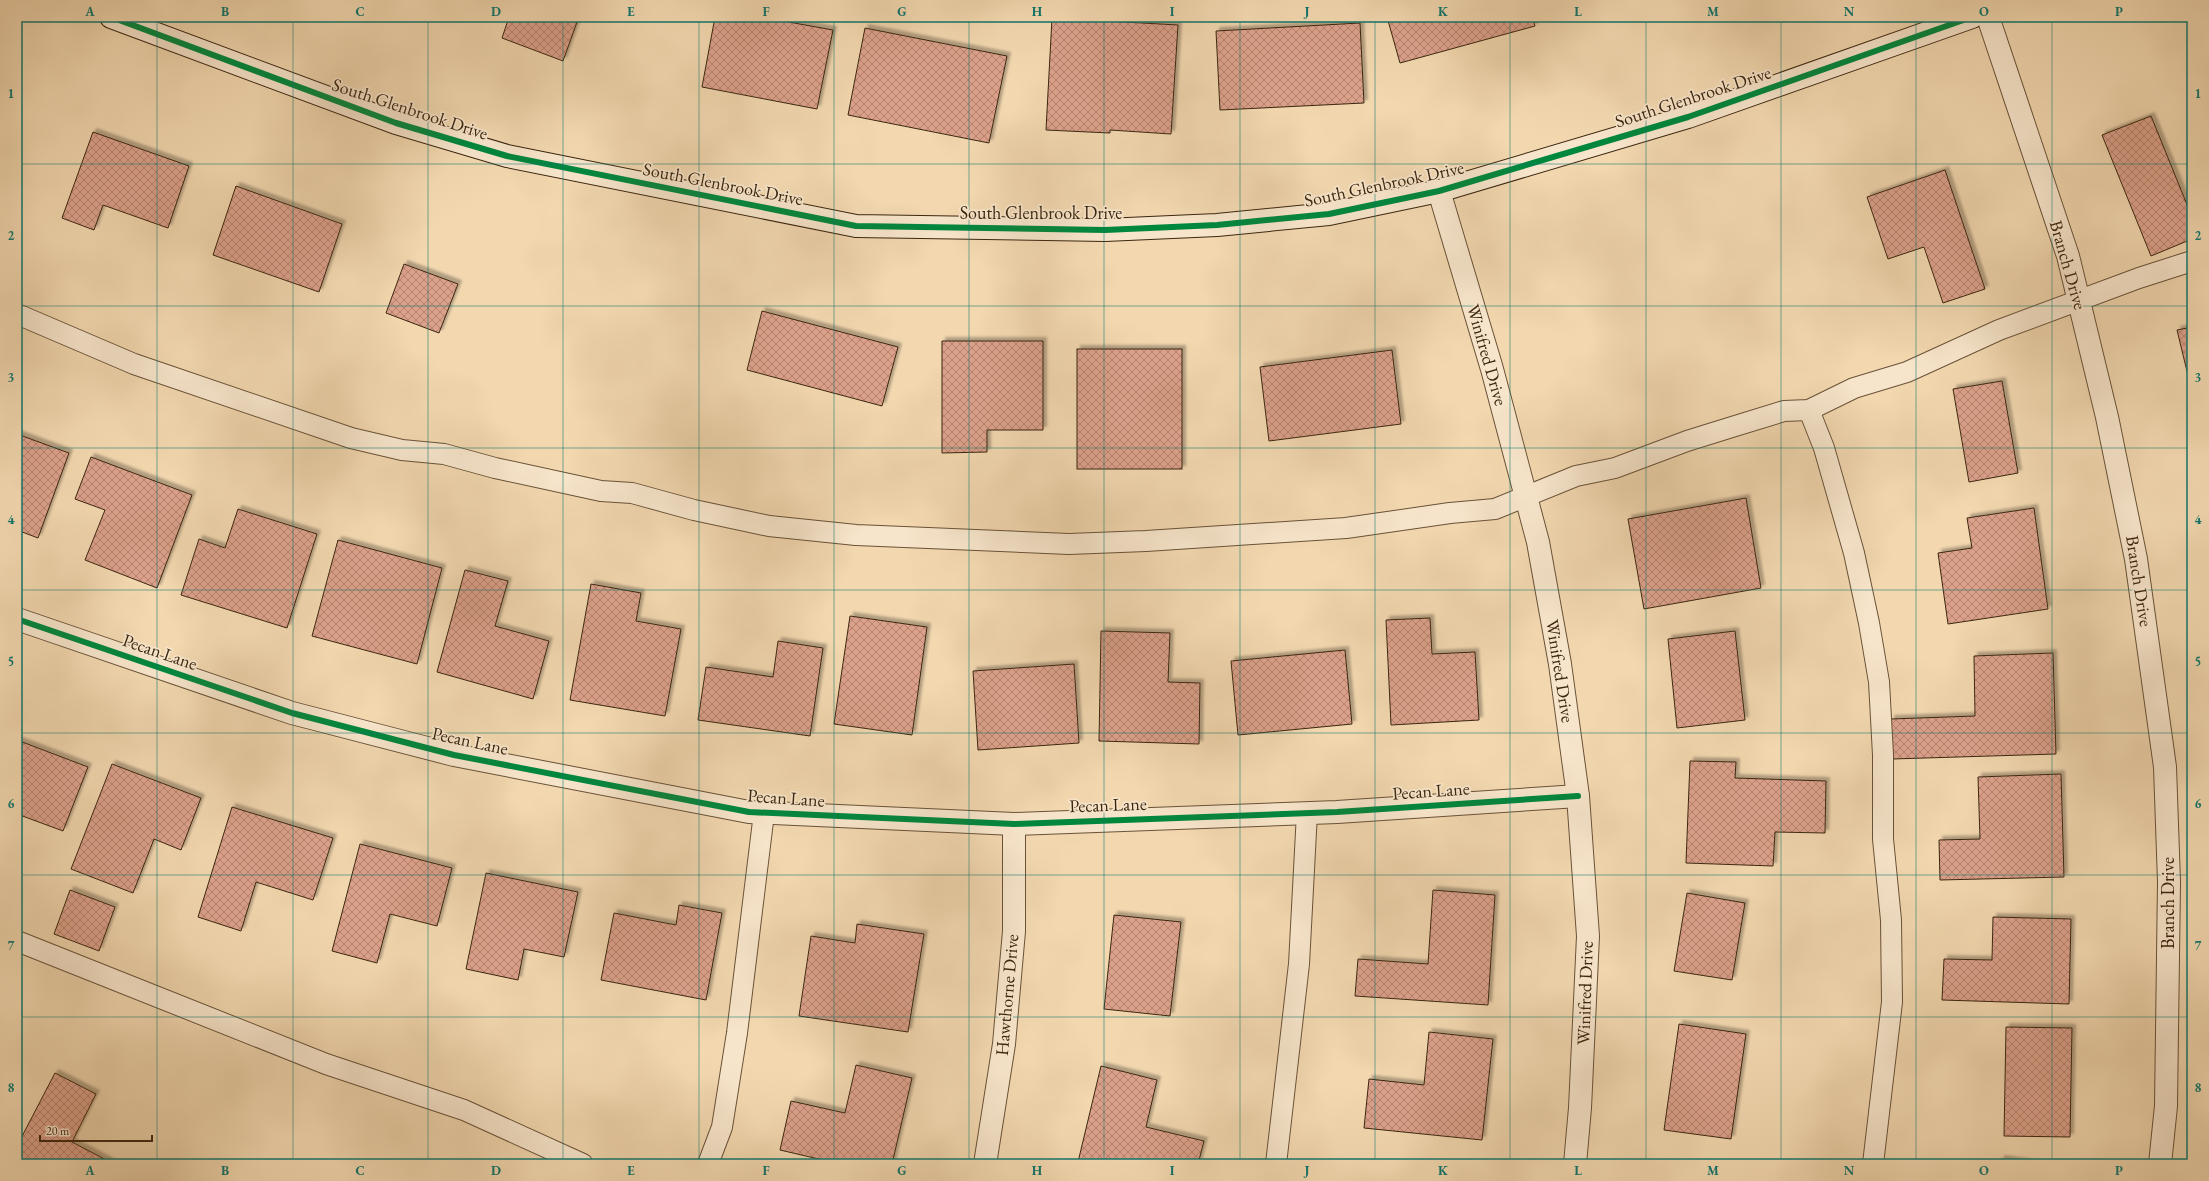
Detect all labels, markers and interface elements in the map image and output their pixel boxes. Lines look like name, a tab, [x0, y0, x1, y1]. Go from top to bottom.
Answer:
text: A	[84, 3, 95, 20]
text: B	[221, 3, 229, 20]
text: C	[355, 3, 365, 20]
text: D	[491, 3, 501, 20]
text: E	[627, 3, 635, 20]
text: F	[762, 3, 770, 20]
text: G	[897, 3, 907, 20]
text: H	[1032, 3, 1043, 20]
text: I	[1170, 3, 1175, 20]
text: J	[1303, 3, 1310, 20]
text: K	[1438, 3, 1449, 20]
text: L	[1574, 3, 1582, 20]
text: M	[1707, 3, 1719, 20]
text: N	[1844, 3, 1855, 20]
text: O	[1979, 3, 1989, 20]
text: P	[2115, 3, 2123, 20]
street label: South Glenbrook Drive	[1612, 60, 1774, 133]
street label: South Glenbrook Drive	[329, 72, 491, 145]
text: 1	[8, 85, 15, 102]
text: 1	[2195, 85, 2202, 102]
street label: South Glenbrook Drive	[1302, 155, 1466, 212]
street label: South Glenbrook Drive	[641, 157, 805, 210]
street label: South Glenbrook Drive	[960, 201, 1122, 224]
street label: Branch Drive	[2045, 218, 2092, 312]
text: 2	[8, 227, 15, 244]
text: 2	[2195, 227, 2202, 244]
street label: Winifred Drive	[1462, 302, 1513, 408]
text: 3	[8, 369, 15, 386]
text: 3	[2195, 369, 2202, 386]
text: 4	[8, 511, 15, 528]
text: 4	[2195, 511, 2202, 528]
street label: Branch Drive	[2121, 534, 2158, 628]
street label: Winifred Drive	[1541, 618, 1580, 724]
street label: Pecan Lane	[120, 628, 201, 675]
text: 5	[8, 653, 14, 670]
text: 5	[2195, 653, 2201, 670]
street label: Pecan Lane	[430, 721, 510, 760]
street label: Pecan Lane	[1392, 776, 1470, 805]
street label: Pecan Lane	[747, 783, 825, 812]
street label: Pecan Lane	[1069, 792, 1147, 817]
text: 6	[8, 795, 15, 812]
text: 6	[2195, 795, 2202, 812]
street label: Branch Drive	[2156, 857, 2179, 949]
street label: Hawthorne Drive	[990, 933, 1023, 1057]
text: 7	[8, 937, 15, 954]
text: 7	[2195, 937, 2202, 954]
street label: Winifred Drive	[1571, 941, 1598, 1045]
text: 8	[8, 1079, 15, 1096]
text: 8	[2195, 1079, 2202, 1096]
scale bar	[40, 1117, 152, 1143]
text: 20 m	[46, 1123, 70, 1139]
text: A	[84, 1162, 95, 1179]
text: B	[221, 1162, 229, 1179]
text: C	[355, 1162, 365, 1179]
text: D	[491, 1162, 501, 1179]
text: E	[627, 1162, 635, 1179]
text: F	[762, 1162, 770, 1179]
text: G	[897, 1162, 907, 1179]
text: H	[1032, 1162, 1043, 1179]
text: I	[1170, 1162, 1175, 1179]
text: J	[1303, 1162, 1310, 1179]
text: K	[1438, 1162, 1449, 1179]
text: L	[1574, 1162, 1582, 1179]
text: M	[1707, 1162, 1719, 1179]
text: N	[1844, 1162, 1855, 1179]
text: O	[1979, 1162, 1989, 1179]
text: P	[2115, 1162, 2123, 1179]

